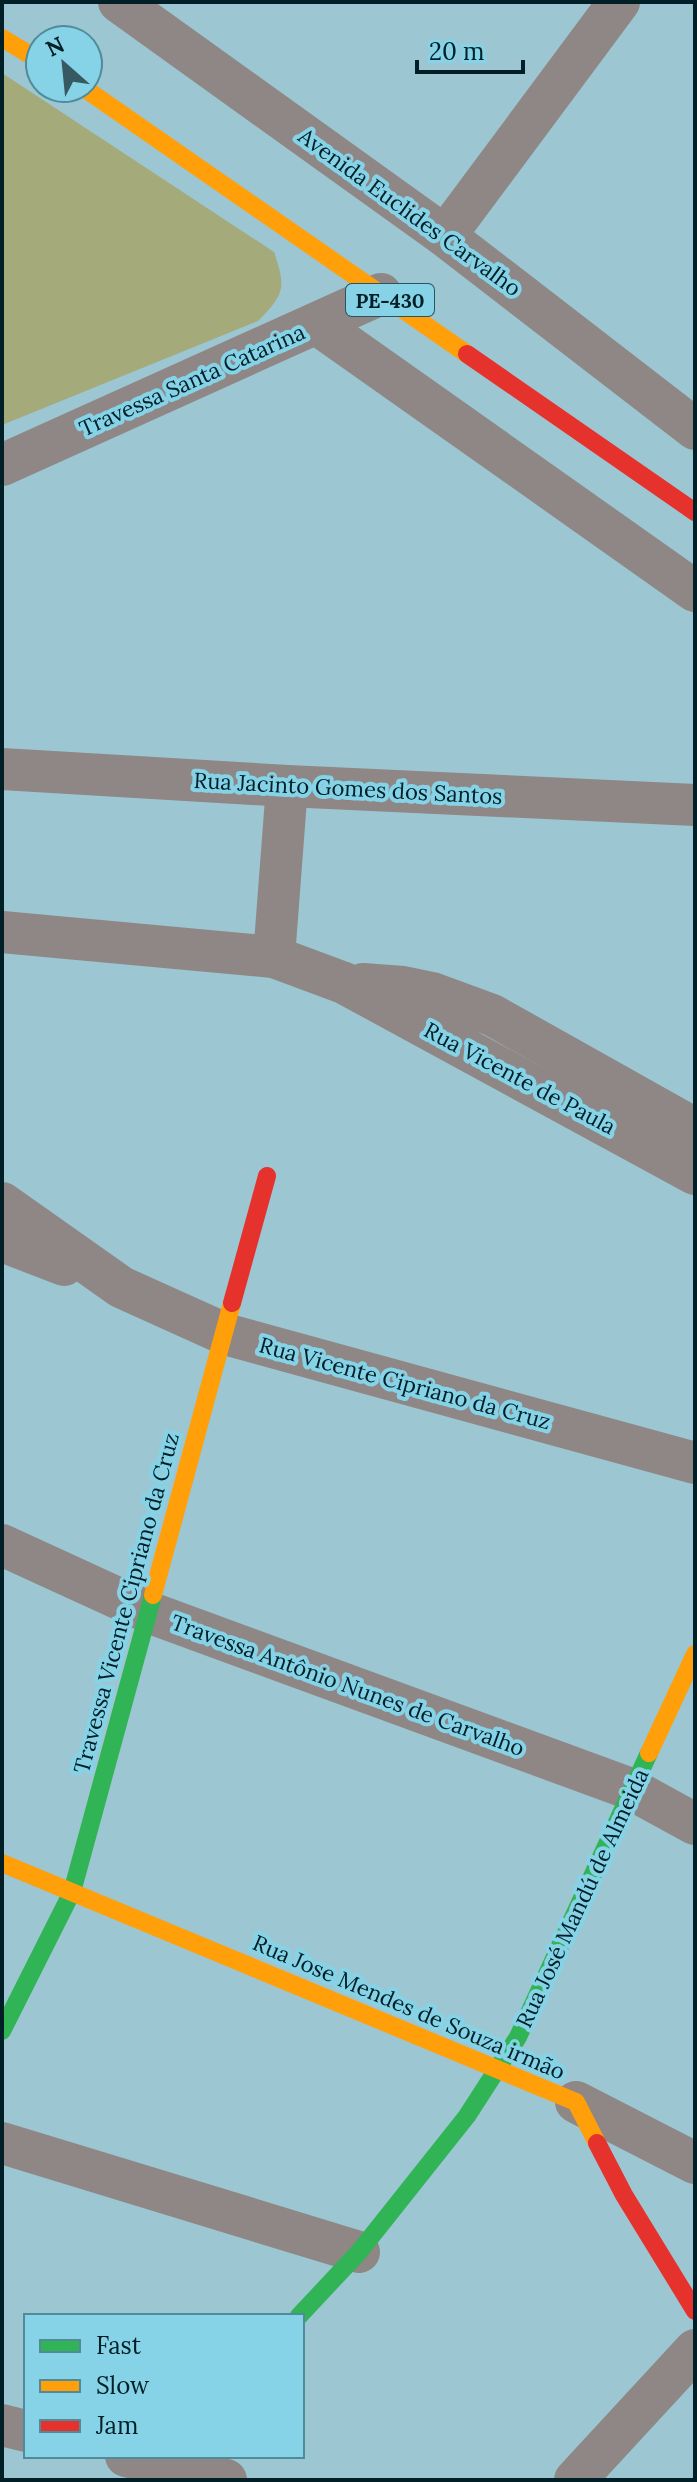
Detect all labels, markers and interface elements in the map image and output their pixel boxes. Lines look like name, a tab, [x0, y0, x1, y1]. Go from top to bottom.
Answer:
north arrow	[24, 24, 104, 104]
scale bar	[417, 24, 523, 74]
text: N	[41, 30, 69, 63]
text: 20 m	[429, 36, 485, 67]
street label: Avenida Euclides Carvalho	[292, 121, 527, 302]
road number: PE-430	[346, 284, 434, 316]
street label: Travessa Santa Catarina	[75, 318, 309, 442]
street label: Rua Jacinto Gomes dos Santos	[193, 766, 503, 810]
street label: Rua Vicente de Paula	[419, 1016, 621, 1140]
street label: Rua Vicente Cipriano da Cruz	[256, 1331, 554, 1435]
street label: Travessa Vicente Cipriano da Cruz	[67, 1430, 185, 1776]
street label: Travessa Antônio Nunes de Carvalho	[168, 1608, 528, 1762]
street label: Rua José Mandú de Almeida	[510, 1764, 654, 2032]
street label: Rua Jose Mendes de Souza irmão	[249, 1928, 569, 2086]
legend	[24, 2314, 304, 2458]
text: Fast	[96, 2330, 142, 2361]
text: Slow	[96, 2370, 150, 2401]
text: Jam	[95, 2410, 138, 2441]

